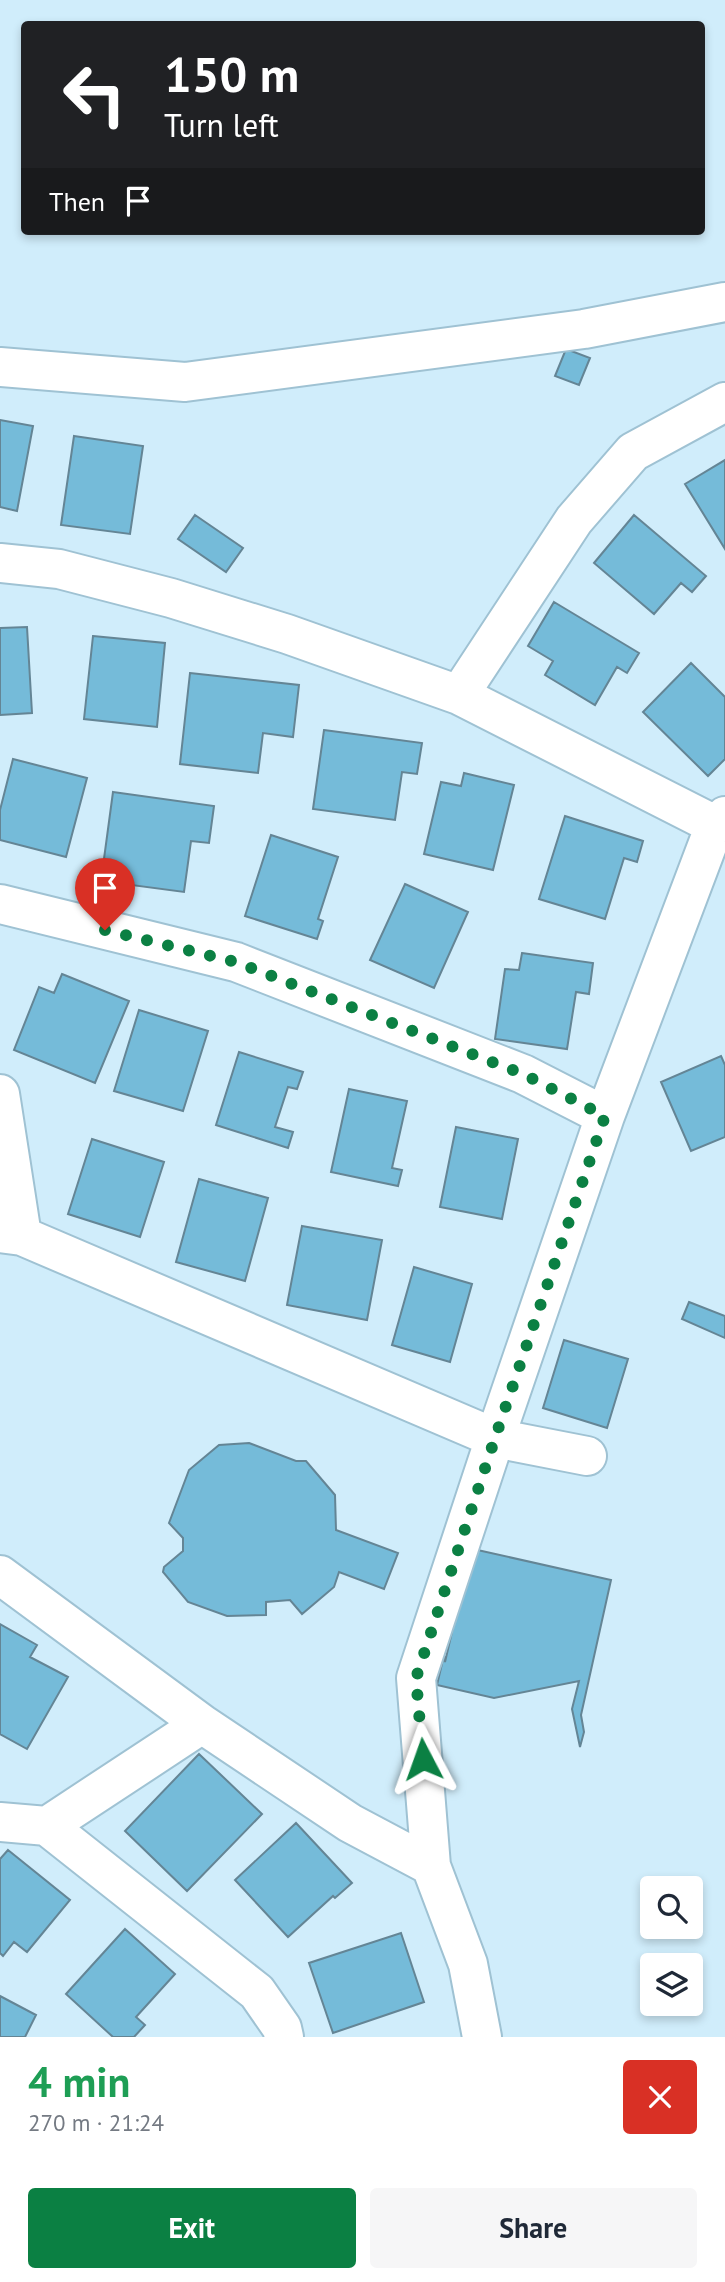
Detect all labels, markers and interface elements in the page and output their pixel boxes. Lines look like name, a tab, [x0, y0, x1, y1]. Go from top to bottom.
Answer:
text: 150 m	[164, 42, 299, 106]
icon: left	[49, 49, 140, 140]
text: Turn left	[164, 104, 279, 146]
icon: arrive	[119, 182, 157, 220]
text: Then	[49, 185, 105, 218]
pin	[75, 858, 135, 930]
icon: arrive	[86, 869, 124, 907]
position arrow	[386, 1722, 460, 1796]
map controls	[640, 1876, 703, 2016]
button: search	[640, 1876, 703, 1939]
button: layers	[640, 1953, 703, 2016]
text: 4 min	[28, 2054, 130, 2109]
button: close	[623, 2060, 697, 2134]
text: 270 m · 21:24	[28, 2108, 164, 2137]
button: Exit	[28, 2188, 356, 2268]
button: Share	[370, 2188, 697, 2268]

